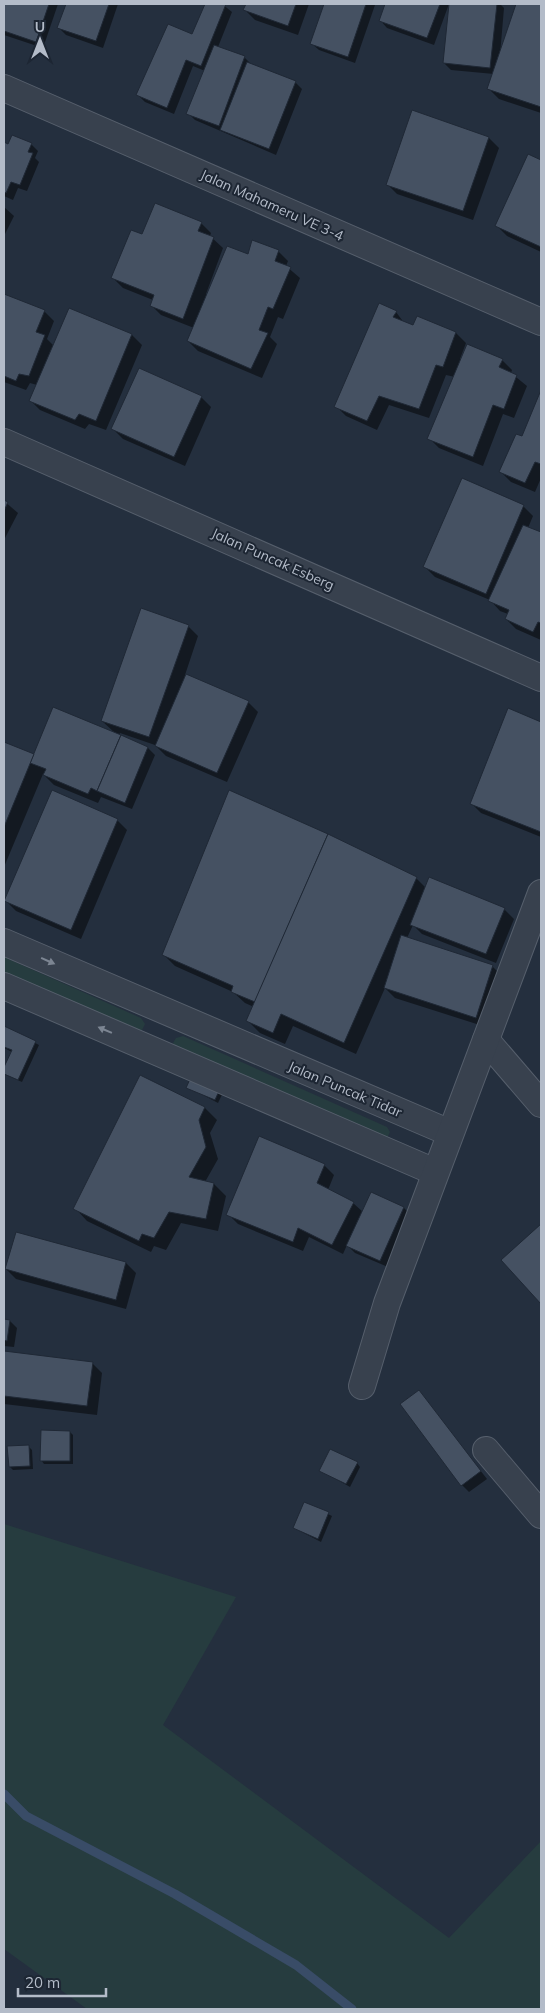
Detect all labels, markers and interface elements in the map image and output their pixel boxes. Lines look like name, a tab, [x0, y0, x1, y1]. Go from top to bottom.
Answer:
north arrow	[15, 15, 65, 65]
text: U	[35, 18, 45, 36]
street label: Jalan Mahameru VE 3-4	[198, 165, 347, 245]
street label: Jalan Puncak Esberg	[209, 524, 337, 594]
one-way arrow	[41, 958, 55, 966]
one-way arrow	[98, 1025, 112, 1033]
street label: Jalan Puncak Tidar	[285, 1057, 405, 1121]
scale bar	[18, 1966, 105, 1998]
text: 20 m	[25, 1973, 60, 1992]

